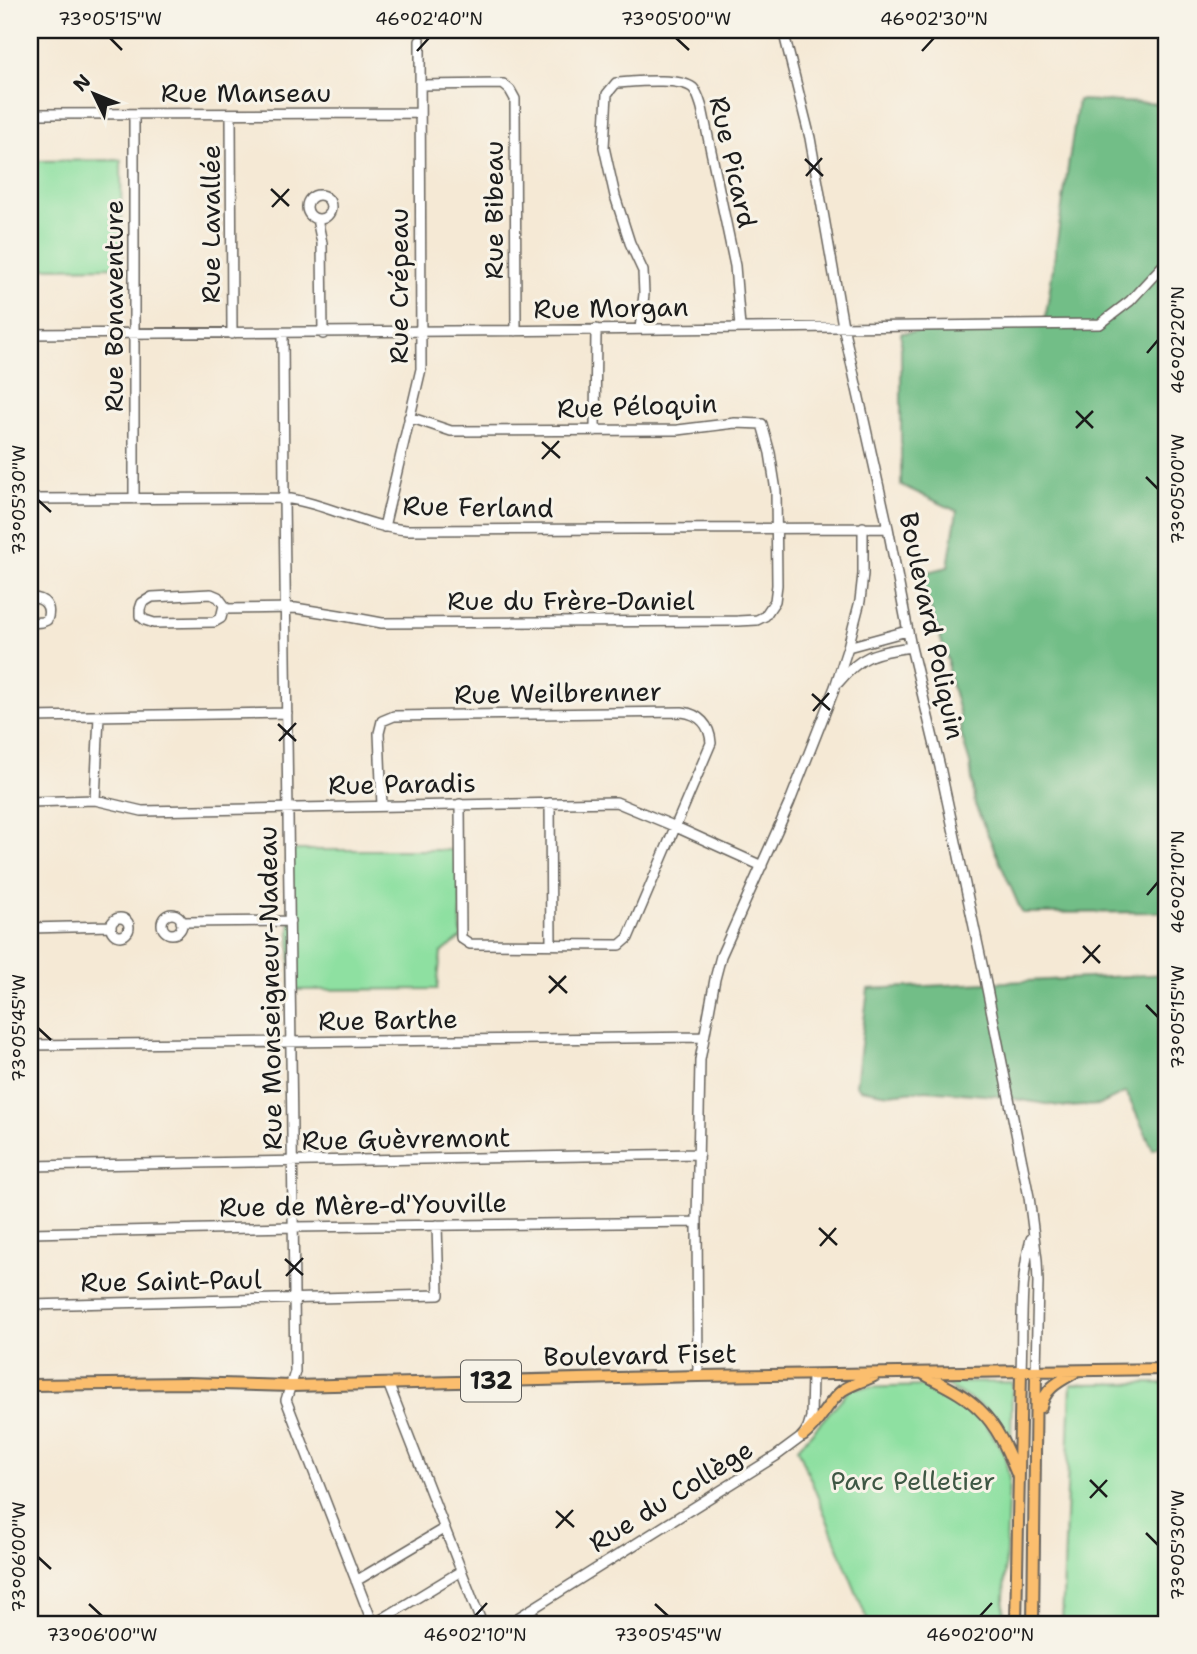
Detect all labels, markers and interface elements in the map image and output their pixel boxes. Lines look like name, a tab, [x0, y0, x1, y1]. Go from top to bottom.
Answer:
text: 73°05'15"W	[58, 7, 162, 31]
text: 46°02'40"N	[375, 7, 483, 31]
text: 73°05'00"W	[621, 7, 731, 31]
text: 46°02'30"N	[880, 7, 988, 31]
north arrow	[60, 60, 130, 130]
text: N	[68, 69, 96, 97]
street label: Rue Manseau	[161, 75, 331, 110]
street label: Rue Picard	[701, 93, 766, 231]
street label: Rue Bibeau	[476, 141, 511, 279]
street label: Rue Lavallée	[193, 145, 228, 303]
street label: Rue Bonaventure	[96, 200, 131, 412]
street label: Rue Crépeau	[381, 208, 416, 364]
text: 46°02'20"N	[1166, 286, 1190, 394]
street label: Rue Morgan	[533, 289, 689, 326]
street label: Rue Péloquin	[556, 385, 718, 426]
text: 73°05'00"W	[1166, 434, 1190, 544]
text: 73°05'30"W	[7, 445, 31, 555]
street label: Rue Ferland	[402, 488, 554, 525]
street label: Boulevard Poliquin	[891, 509, 974, 743]
street label: Rue du Frère-Daniel	[447, 583, 695, 618]
street label: Rue Weilbrenner	[454, 673, 662, 712]
street label: Rue Paradis	[328, 765, 476, 802]
street label: Rue Monseigneur-Nadeau	[249, 826, 290, 1150]
text: 46°02'10"N	[1166, 830, 1190, 934]
text: 73°05'15"W	[1166, 965, 1190, 1069]
text: 73°05'45"W	[7, 974, 31, 1082]
street label: Rue Barthe	[318, 1001, 458, 1038]
street label: Rue Guèvremont	[301, 1119, 511, 1158]
street label: Rue de Mère-d'Youville	[219, 1184, 507, 1225]
street label: Rue Saint-Paul	[80, 1261, 262, 1300]
street label: Boulevard Fiset	[543, 1335, 737, 1374]
road number: 132	[461, 1360, 521, 1401]
street label: Rue du Collège	[582, 1431, 759, 1560]
park label: Parc Pelletier	[831, 1463, 995, 1498]
text: 73°05'30"W	[1166, 1490, 1190, 1600]
text: 73°06'00"W	[7, 1501, 31, 1613]
text: 73°06'00"W	[46, 1623, 158, 1647]
text: 46°02'10"N	[423, 1623, 527, 1647]
text: 73°05'45"W	[614, 1623, 722, 1647]
text: 46°02'00"N	[926, 1623, 1034, 1647]

